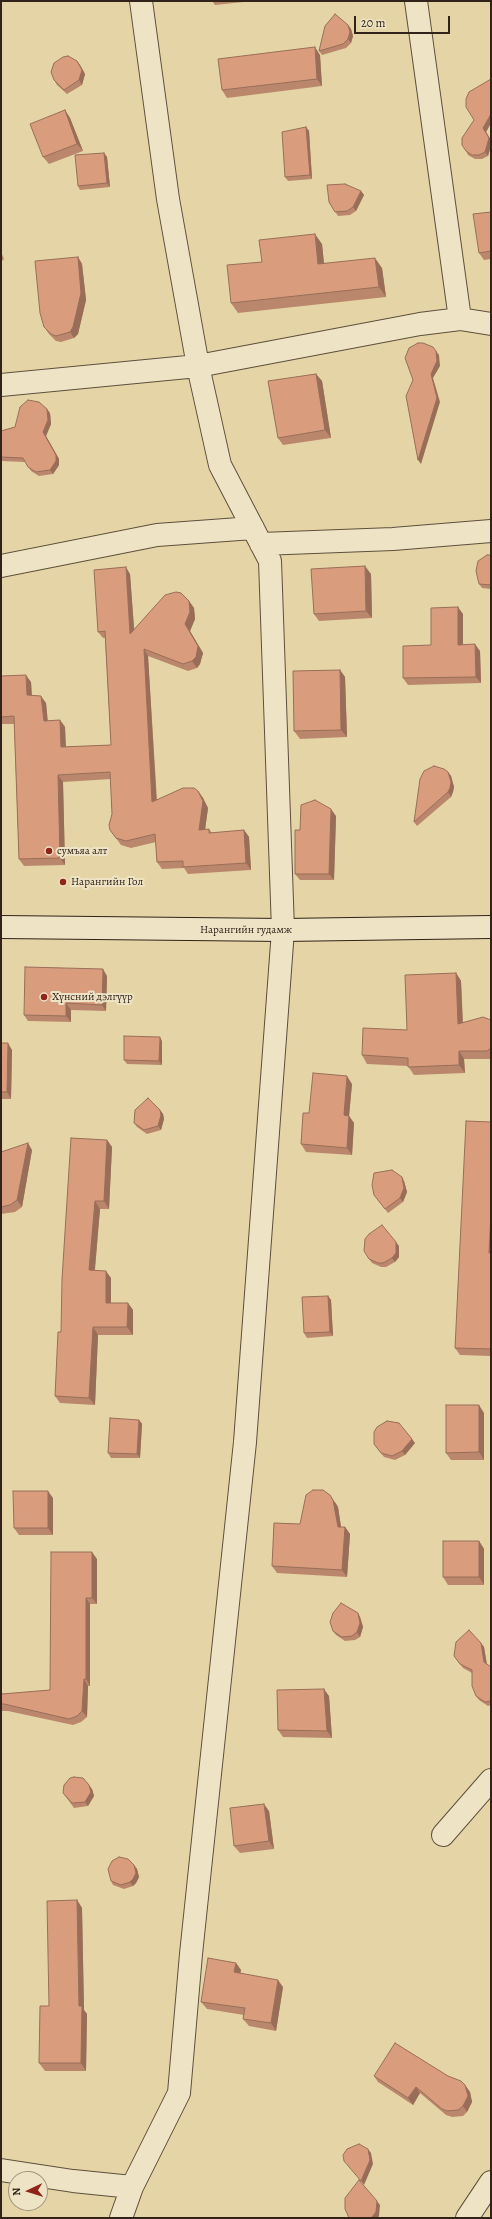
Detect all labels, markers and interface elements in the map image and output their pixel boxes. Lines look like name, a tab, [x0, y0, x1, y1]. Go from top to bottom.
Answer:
scale bar	[356, 8, 452, 34]
text: 20 m	[361, 15, 385, 31]
place label: сумъяа алт	[57, 844, 108, 858]
marker: сумъяа алт	[44, 846, 54, 856]
place label: Нарангийн Гол	[71, 875, 143, 889]
marker: Нарангийн Гол	[58, 877, 68, 887]
street label: Нарангийн гудамж	[200, 923, 292, 937]
place label: Хүнсний дэлгүүр	[52, 990, 133, 1004]
marker: Хүнсний дэлгүүр	[39, 992, 49, 1002]
north arrow	[8, 2171, 48, 2211]
text: N	[9, 2187, 24, 2196]

